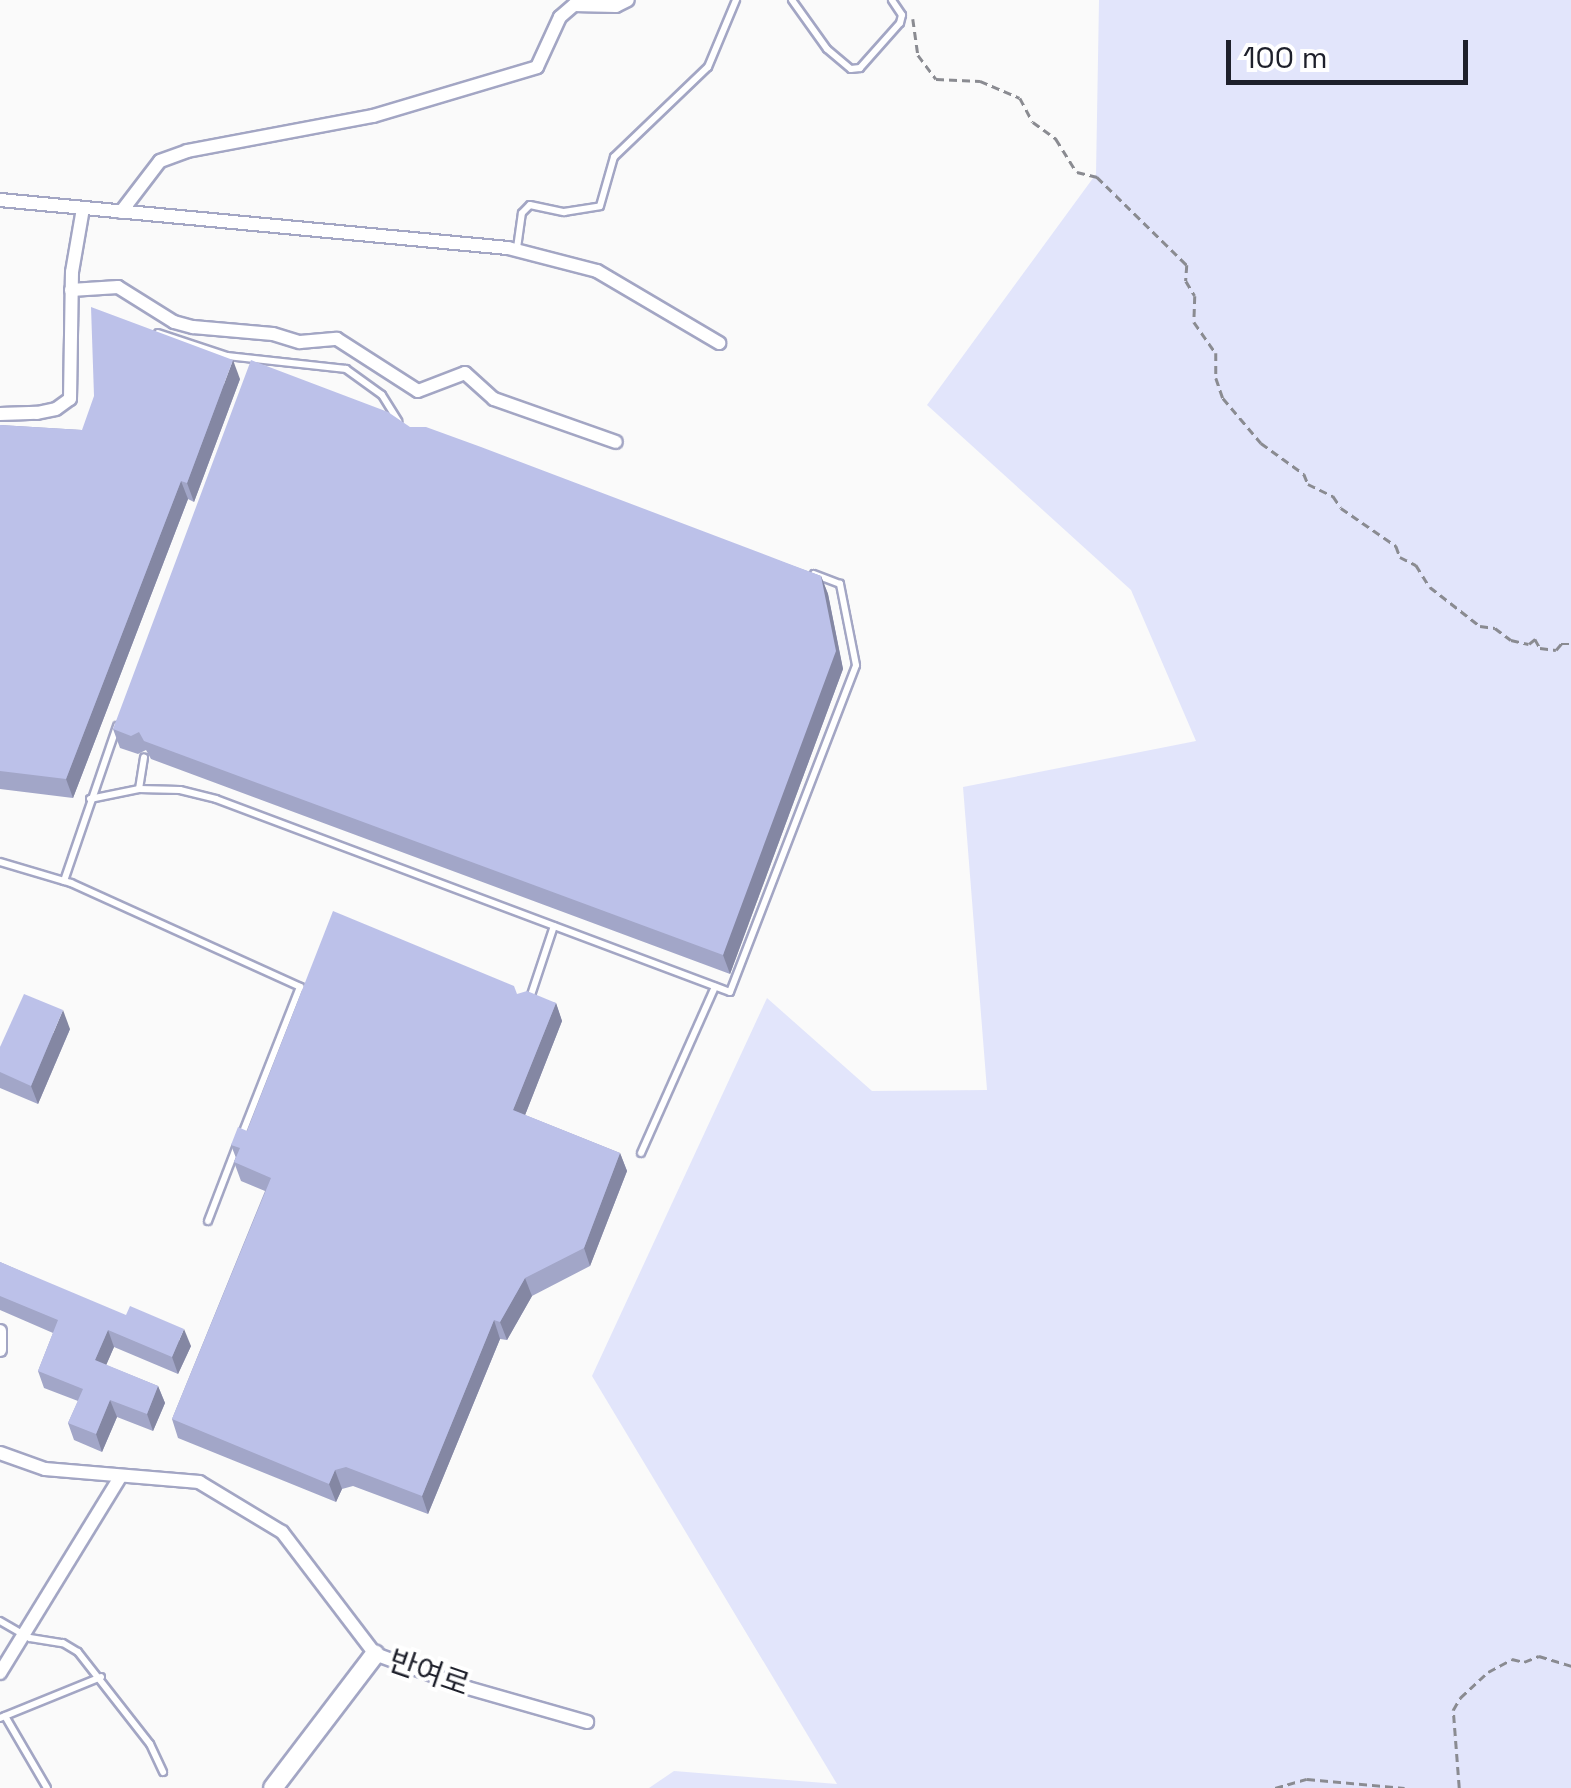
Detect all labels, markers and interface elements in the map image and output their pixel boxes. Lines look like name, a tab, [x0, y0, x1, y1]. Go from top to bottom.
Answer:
scale bar	[1231, 20, 1474, 82]
text: 100 m	[1243, 38, 1328, 77]
street label: 반여로	[384, 1643, 474, 1703]

